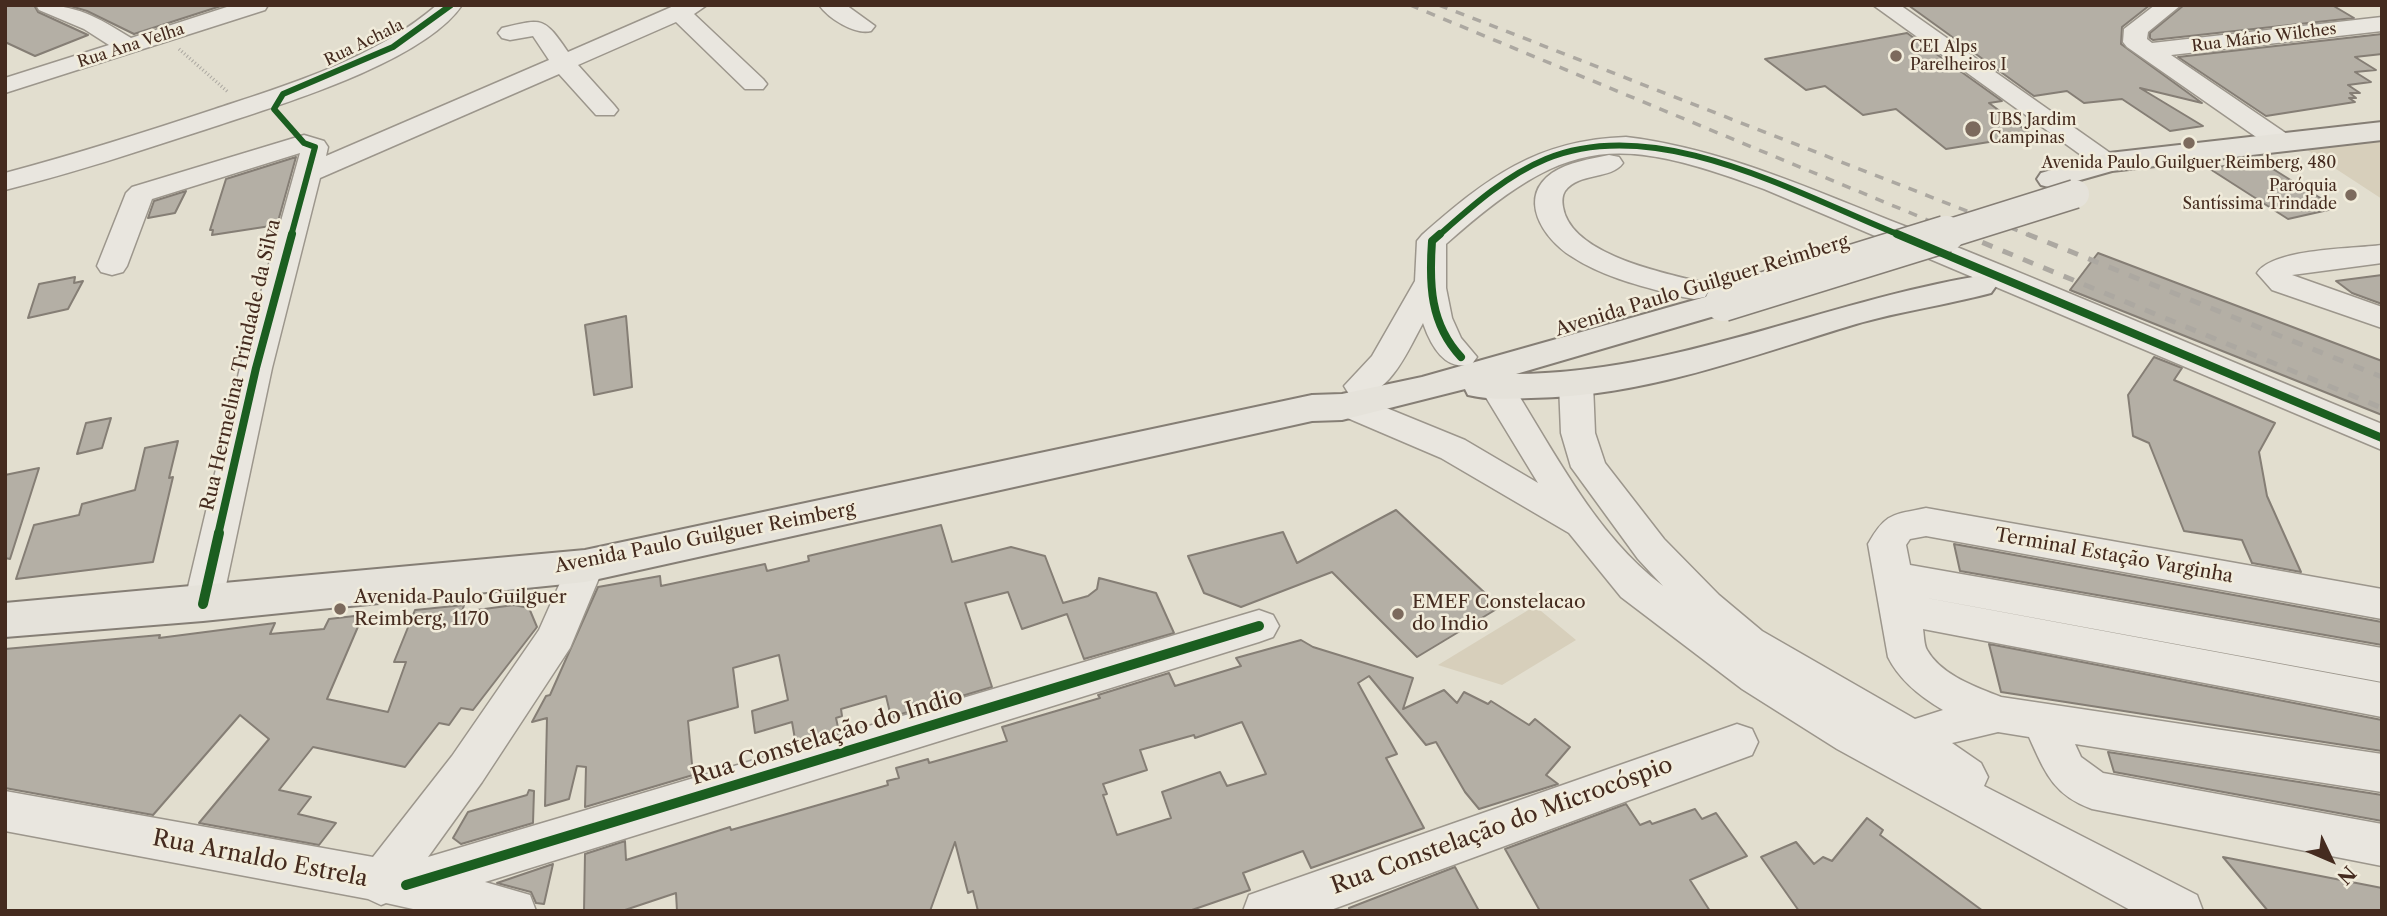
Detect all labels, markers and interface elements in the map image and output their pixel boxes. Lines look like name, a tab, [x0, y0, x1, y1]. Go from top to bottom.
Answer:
street label: Rua Achala	[321, 16, 407, 70]
street label: Rua Ana Velha	[75, 20, 187, 72]
street label: Rua Mário Wilches	[2190, 20, 2338, 56]
place label: CEI Alps Parelheiros I	[1910, 37, 2006, 75]
marker: CEI Alps Parelheiros I	[1888, 48, 1904, 64]
place label: UBS Jardim Campinas	[1989, 110, 2076, 148]
marker: UBS Jardim Campinas	[1963, 119, 1983, 139]
marker: Avenida Paulo Guilguer Reimberg, 480	[2181, 135, 2197, 151]
place label: Avenida Paulo Guilguer Reimberg, 480	[2042, 153, 2336, 173]
place label: Paróquia Santíssima Trindade	[2183, 176, 2337, 214]
marker: Paróquia Santíssima Trindade	[2343, 187, 2359, 203]
street label: Rua Hermelina Trindade da Silva	[196, 217, 286, 513]
street label: Avenida Paulo Guilguer Reimberg	[1552, 230, 1852, 342]
street label: Avenida Paulo Guilguer Reimberg	[553, 498, 857, 578]
street label: Terminal Estação Varginha	[1993, 524, 2235, 588]
place label: Avenida Paulo Guilguer Reimberg, 1170	[354, 587, 567, 631]
place label: EMEF Constelacao do Indio	[1412, 592, 1586, 636]
marker: Avenida Paulo Guilguer Reimberg, 1170	[332, 601, 348, 617]
marker: EMEF Constelacao do Indio	[1390, 606, 1406, 622]
street label: Rua Constelação do Indio	[688, 683, 966, 791]
street label: Rua Constelação do Microcóspio	[1327, 751, 1677, 901]
street label: Rua Arnaldo Estrela	[150, 825, 370, 893]
north arrow	[2296, 825, 2366, 895]
text: N	[2332, 861, 2360, 889]

